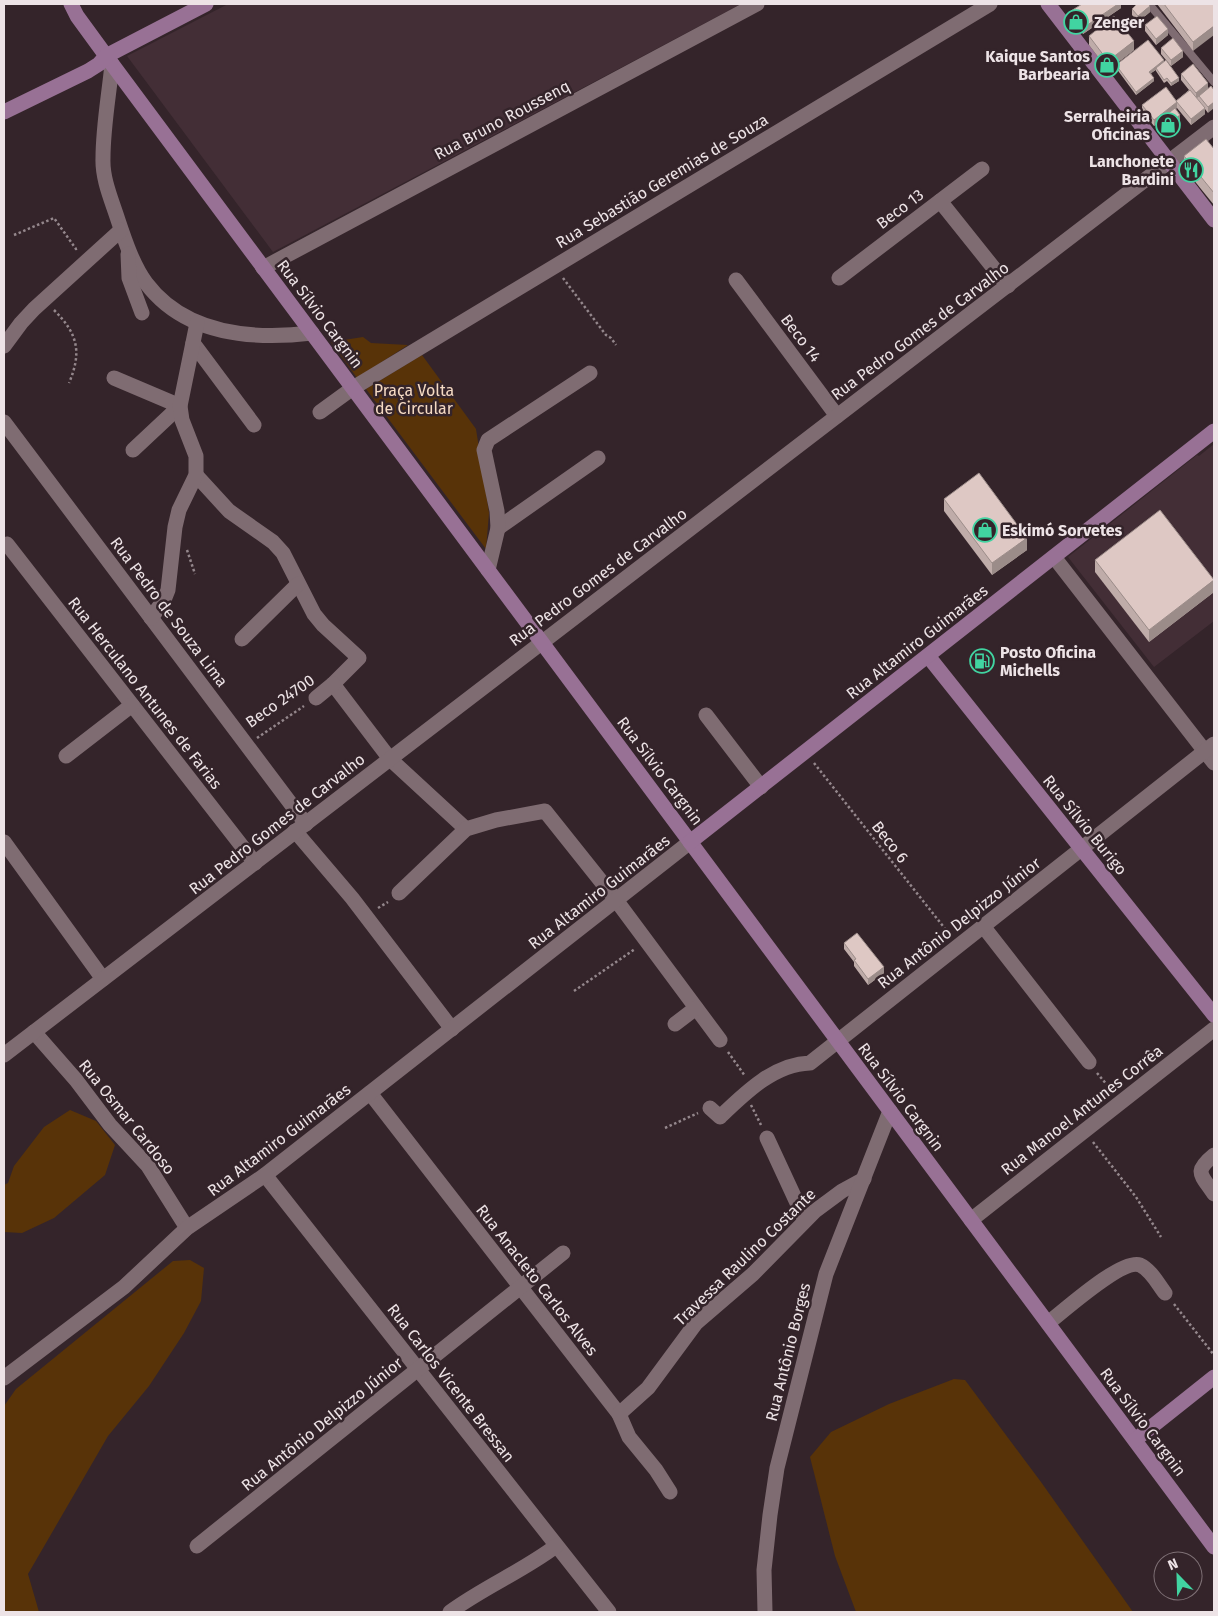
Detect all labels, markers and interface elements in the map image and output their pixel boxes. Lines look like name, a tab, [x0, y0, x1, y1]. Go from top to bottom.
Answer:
shop icon: Zenger	[1063, 9, 1089, 35]
place label: Zenger	[1094, 13, 1145, 32]
place label: Kaique Santos Barbearia	[985, 47, 1090, 84]
shop icon: Kaique Santos Barbearia	[1094, 52, 1120, 78]
street label: Rua Bruno Roussenq	[431, 76, 573, 164]
place label: Serralheiria Oficinas	[1064, 107, 1150, 144]
street label: Rua Sebastião Geremias de Souza	[552, 110, 772, 252]
shop icon: Serralheiria Oficinas	[1155, 112, 1181, 138]
place label: Lanchonete Bardini	[1089, 152, 1174, 189]
restaurant icon: Lanchonete Bardini	[1178, 157, 1204, 183]
street label: Beco 13	[873, 185, 927, 233]
street label: Rua Sílvio Cargnin	[273, 256, 367, 372]
street label: Rua Pedro Gomes de Carvalho	[827, 258, 1013, 404]
street label: Beco 14	[777, 310, 825, 366]
park label: Praça Volta de Circular	[374, 381, 454, 418]
street label: Rua Pedro Gomes de Carvalho	[505, 504, 691, 650]
shop icon: Eskimó Sorvetes	[972, 517, 998, 543]
place label: Eskimó Sorvetes	[1002, 521, 1123, 540]
street label: Rua Pedro de Souza Lima	[106, 533, 232, 691]
street label: Rua Altamiro Guimarães	[842, 581, 992, 703]
street label: Rua Herculano Antunes de Farias	[64, 593, 226, 793]
place label: Posto Oficina Michells	[1000, 643, 1096, 680]
fuel station icon: Posto Oficina Michells	[969, 648, 995, 674]
street label: Beco 24700	[242, 670, 318, 732]
street label: Rua Sílvio Cargnin	[613, 713, 707, 829]
street label: Rua Pedro Gomes de Carvalho	[185, 750, 369, 898]
street label: Rua Sílvio Burigo	[1039, 771, 1131, 879]
street label: Beco 6	[868, 817, 912, 867]
street label: Rua Altamiro Guimarães	[524, 831, 674, 953]
street label: Rua Antônio Delpizzo Júnior	[874, 853, 1045, 993]
street label: Rua Sílvio Cargnin	[854, 1039, 948, 1155]
street label: Rua Manoel Antunes Corrêa	[997, 1041, 1167, 1179]
street label: Rua Osmar Cardoso	[75, 1056, 179, 1178]
street label: Rua Altamiro Guimarães	[204, 1080, 354, 1200]
street label: Travessa Raulino Costante	[670, 1184, 820, 1330]
street label: Rua Anacleto Carlos Alves	[472, 1201, 602, 1359]
street label: Rua Antônio Borges	[762, 1281, 814, 1423]
street label: Rua Carlos Vicente Bressan	[383, 1300, 519, 1466]
street label: Rua Antônio Delpizzo Júnior	[238, 1353, 407, 1495]
street label: Rua Sílvio Cargnin	[1096, 1364, 1190, 1480]
north arrow	[1153, 1551, 1203, 1601]
text: N	[1166, 1555, 1181, 1574]

